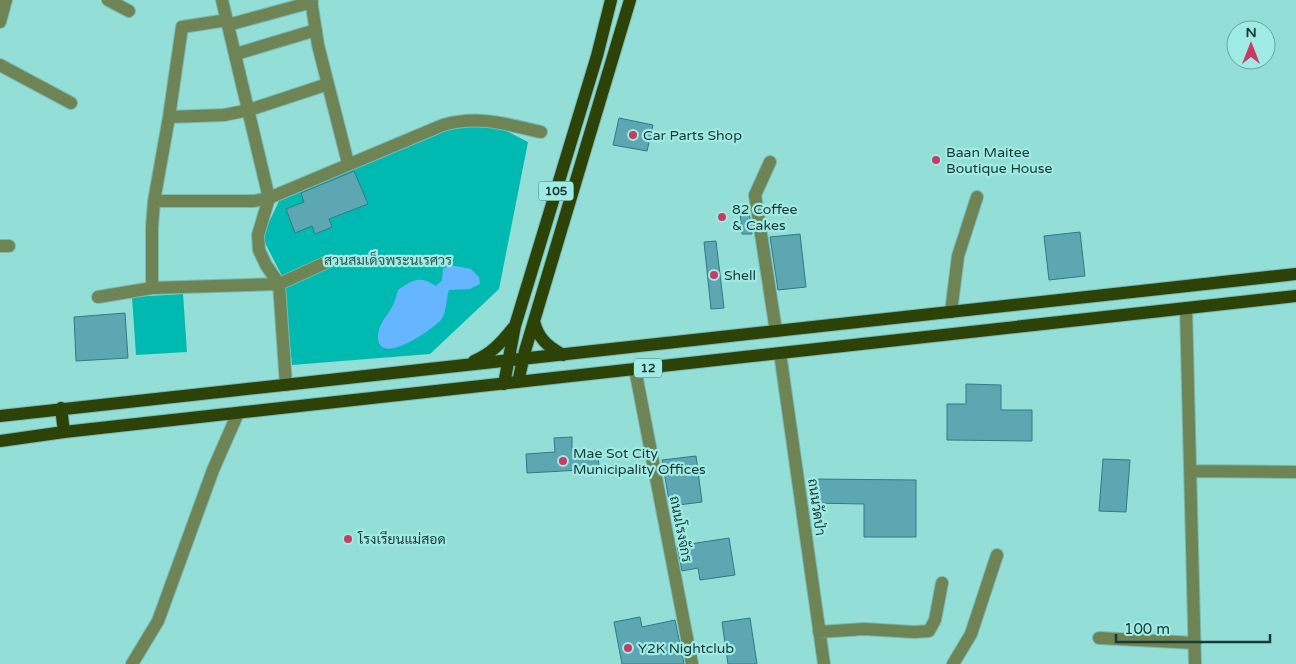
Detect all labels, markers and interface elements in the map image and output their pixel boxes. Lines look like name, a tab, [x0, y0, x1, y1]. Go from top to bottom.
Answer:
north arrow	[1226, 20, 1276, 70]
text: N	[1245, 24, 1257, 41]
place label: Car Parts Shop	[643, 127, 742, 144]
marker: Car Parts Shop	[627, 129, 639, 141]
place label: Baan Maitee Boutique House	[946, 144, 1053, 177]
marker: Baan Maitee Boutique House	[930, 154, 942, 166]
road number: 105	[538, 182, 574, 200]
place label: 82 Coffee & Cakes	[732, 201, 798, 234]
marker: 82 Coffee & Cakes	[716, 211, 728, 223]
park label: สวนสมเด็จพระนเรศวร	[324, 251, 452, 269]
place label: Shell	[724, 267, 756, 284]
marker: Shell	[708, 269, 720, 281]
road number: 12	[634, 358, 662, 378]
place label: Mae Sot City Municipality Offices	[573, 445, 706, 478]
marker: Mae Sot City Municipality Offices	[557, 455, 569, 467]
street label: ถนนวัดป่า	[804, 477, 829, 537]
street label: ถนนโรงจักร	[666, 495, 695, 564]
place label: โรงเรียนแม่สอด	[357, 530, 446, 548]
marker: โรงเรียนแม่สอด	[342, 533, 354, 545]
scale bar	[1116, 612, 1270, 644]
text: 100 m	[1124, 620, 1170, 638]
place label: Y2K Nightclub	[638, 640, 734, 657]
marker: Y2K Nightclub	[622, 642, 634, 654]

